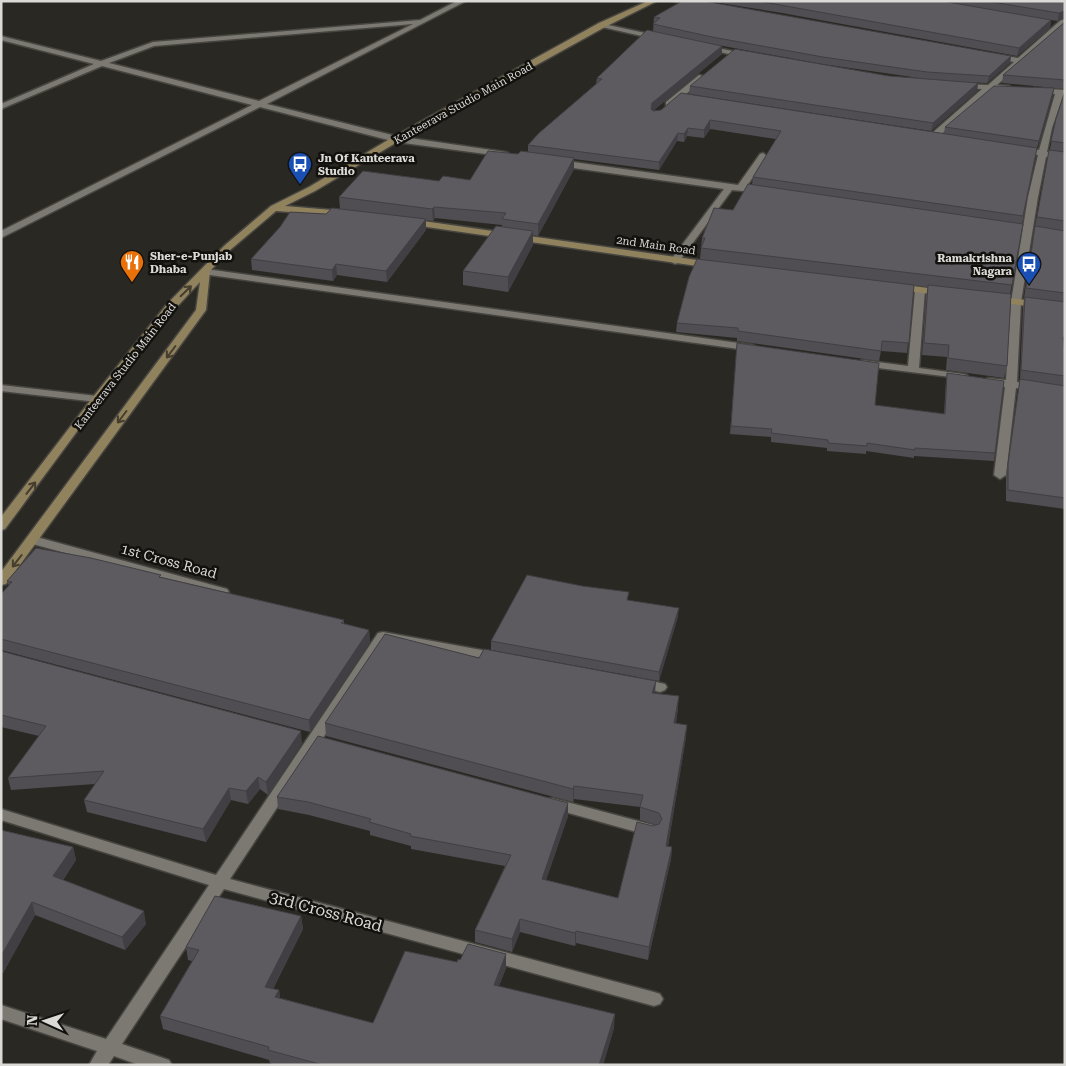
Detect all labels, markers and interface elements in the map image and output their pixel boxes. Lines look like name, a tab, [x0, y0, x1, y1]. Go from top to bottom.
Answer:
street label: Kanteerava Studio Main Road	[392, 60, 535, 147]
bus stop icon: Jn Of Kanteerava Studio	[287, 151, 313, 185]
place label: Jn Of Kanteerava Studio	[318, 152, 415, 178]
street label: 2nd Main Road	[615, 234, 696, 257]
restaurant icon: Sher-e-Punjab Dhaba	[119, 249, 145, 283]
place label: Sher-e-Punjab Dhaba	[150, 250, 232, 276]
bus stop icon: Ramakrishna Nagara	[1016, 251, 1042, 285]
place label: Ramakrishna Nagara	[937, 252, 1013, 278]
one-way arrow	[180, 285, 192, 298]
street label: Kanteerava Studio Main Road	[72, 301, 179, 432]
one-way arrow	[165, 345, 176, 358]
one-way arrow	[117, 410, 127, 424]
one-way arrow	[26, 481, 37, 494]
street label: 1st Cross Road	[119, 540, 219, 582]
one-way arrow	[12, 554, 23, 567]
street label: 3rd Cross Road	[267, 887, 384, 936]
north arrow	[20, 996, 70, 1046]
text: N	[24, 1014, 40, 1026]

